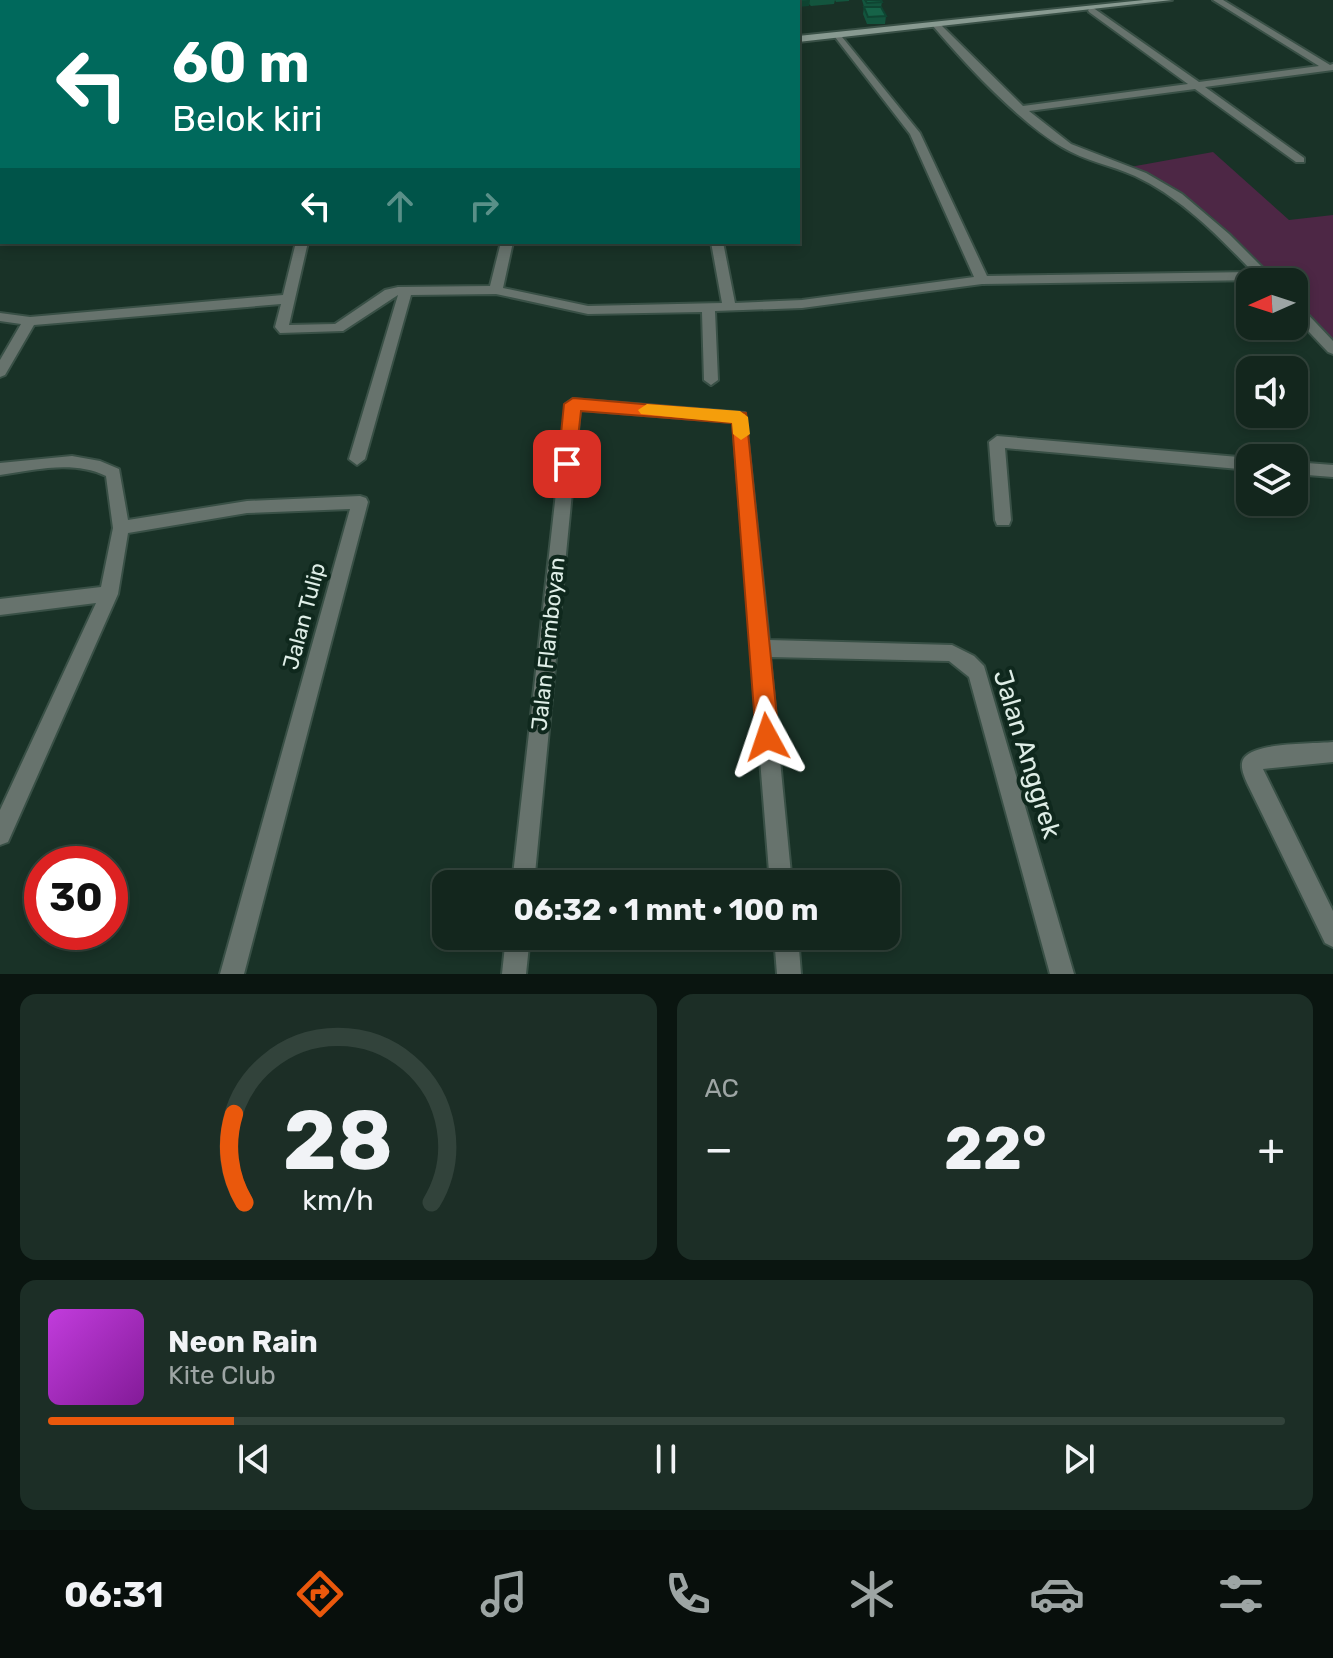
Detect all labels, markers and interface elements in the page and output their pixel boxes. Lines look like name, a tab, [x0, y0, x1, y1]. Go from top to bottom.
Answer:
text: 60 m	[172, 30, 310, 96]
icon: left	[40, 32, 144, 136]
text: Belok kiri	[172, 97, 322, 140]
icon: left	[294, 184, 338, 228]
icon: ahead	[378, 184, 422, 228]
icon: right	[462, 184, 506, 228]
north arrow	[1236, 268, 1308, 340]
map controls	[1236, 268, 1308, 516]
button: sound	[1236, 356, 1308, 428]
pin	[533, 430, 601, 498]
icon: arrive	[545, 442, 589, 486]
button: layers	[1236, 444, 1308, 516]
street label: Jalan Flamboyan	[525, 556, 571, 732]
street label: Jalan Tulip	[277, 560, 331, 672]
street label: Jalan Anggrek	[987, 666, 1068, 843]
position arrow	[725, 695, 809, 779]
speed limit sign: 30	[24, 846, 128, 950]
text: 06:32 · 1 mnt · 100 m	[514, 892, 818, 928]
text: AC	[705, 1073, 739, 1104]
text: 28	[283, 1091, 393, 1190]
text: 22°	[944, 1113, 1047, 1184]
text: −	[705, 1123, 733, 1175]
text: +	[1258, 1123, 1285, 1175]
text: km/h	[303, 1183, 374, 1217]
text: Neon Rain	[168, 1324, 318, 1360]
text: Kite Club	[168, 1360, 276, 1391]
icon: previous	[232, 1437, 276, 1481]
icon: pause	[644, 1437, 688, 1481]
icon: next	[1057, 1437, 1101, 1481]
icon: directions	[292, 1566, 348, 1622]
icon: music	[476, 1566, 532, 1622]
icon: phone	[660, 1566, 716, 1622]
icon: climate	[844, 1566, 900, 1622]
icon: car	[1029, 1566, 1085, 1622]
icon: filters	[1213, 1566, 1269, 1622]
text: 06:31	[64, 1573, 164, 1616]

